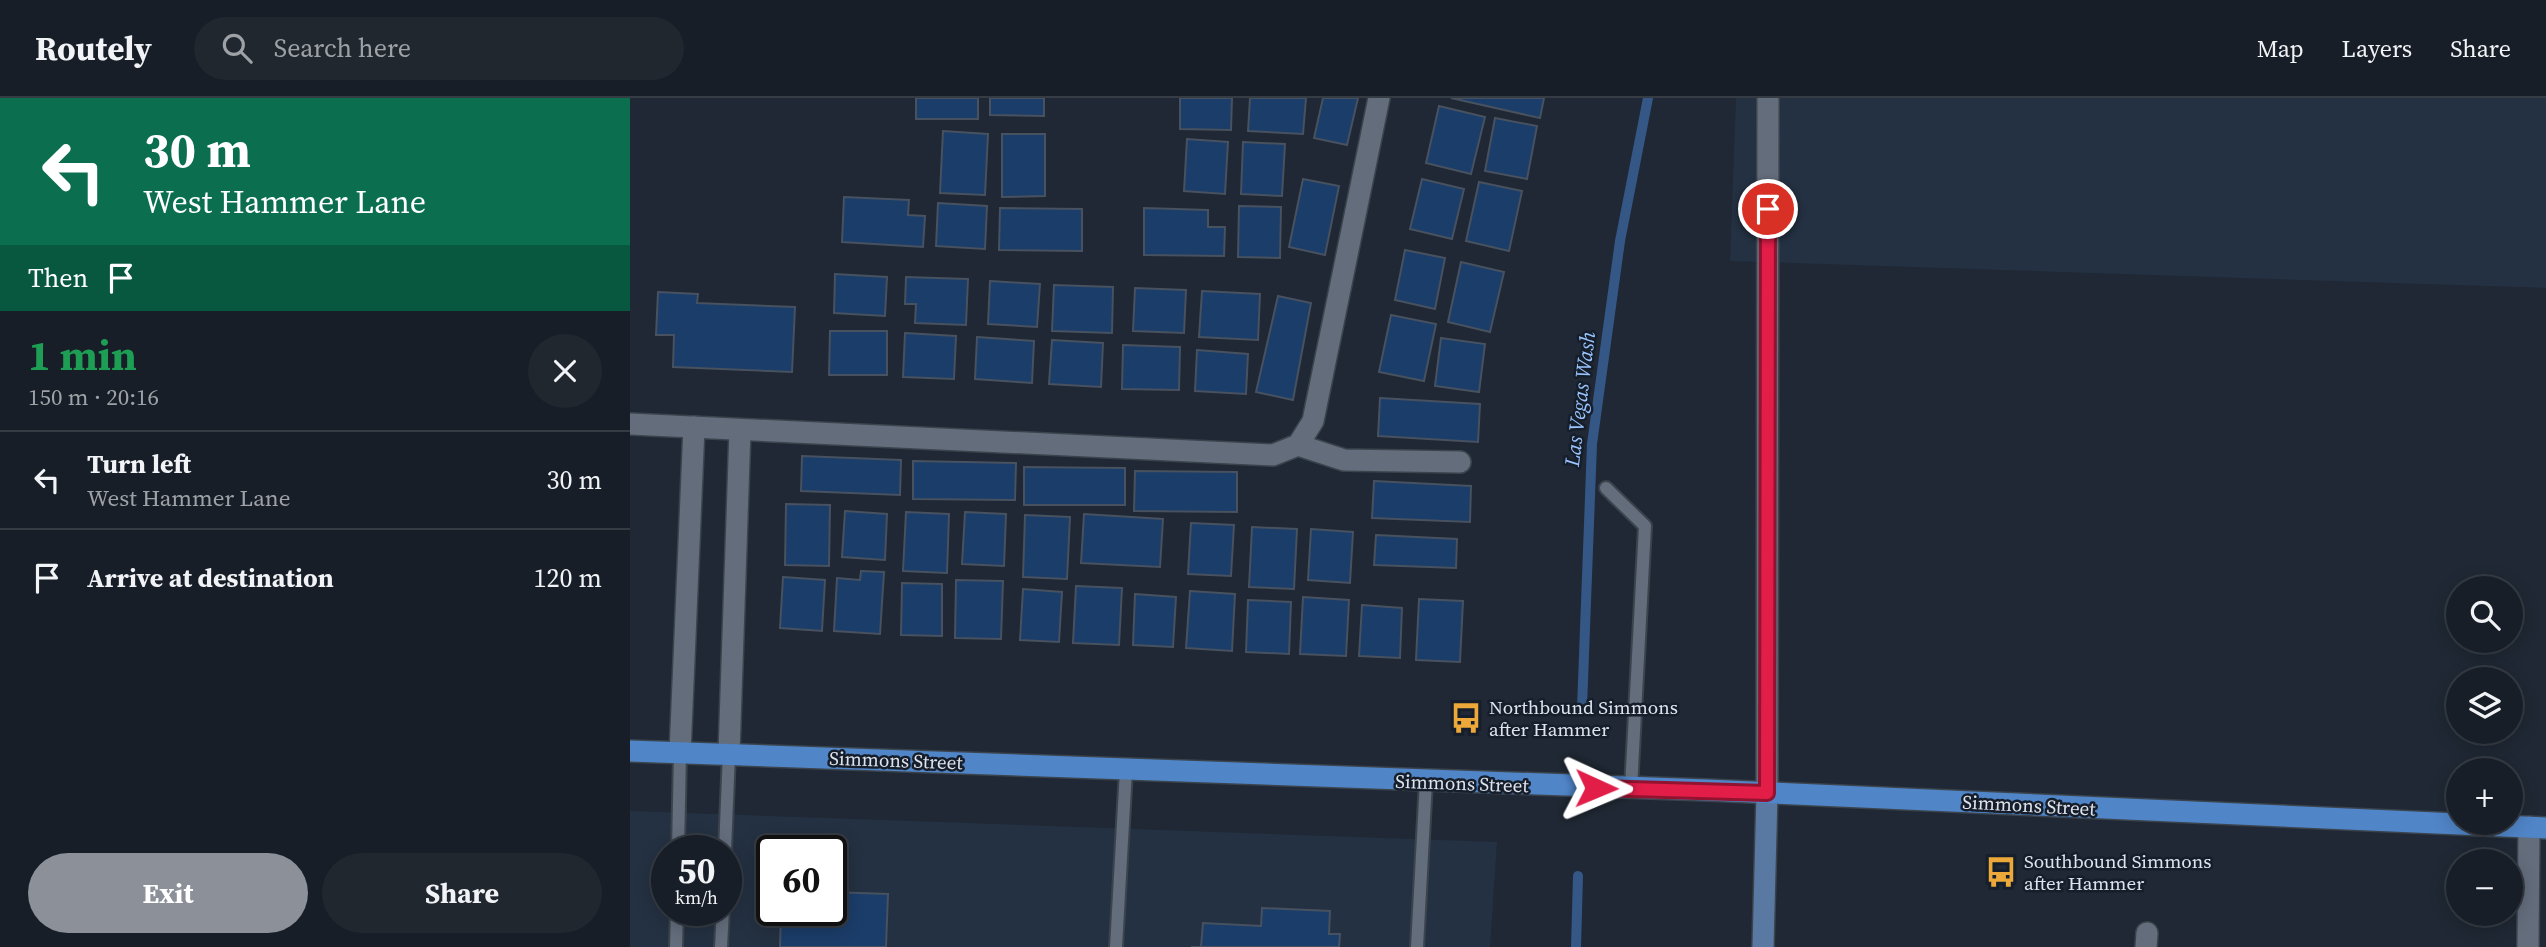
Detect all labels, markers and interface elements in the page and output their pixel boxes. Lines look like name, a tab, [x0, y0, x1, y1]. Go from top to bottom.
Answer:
search box	[194, 17, 684, 80]
text: Routely	[35, 26, 152, 71]
icon: search	[218, 29, 256, 67]
text: Search here	[274, 30, 411, 66]
text: Map	[2257, 32, 2304, 65]
text: Layers	[2342, 32, 2412, 65]
text: Share	[2450, 32, 2511, 65]
text: 30 m	[143, 116, 251, 183]
icon: left	[28, 126, 119, 217]
pin	[1738, 179, 1798, 239]
text: West Hammer Lane	[143, 180, 426, 224]
icon: arrive	[1749, 190, 1787, 228]
icon: arrive	[102, 259, 140, 297]
text: Then	[28, 260, 88, 296]
text: 1 min	[28, 326, 137, 384]
water label: Las Vegas Wash	[1557, 329, 1602, 469]
button: close	[528, 334, 602, 408]
text: 150 m · 20:16	[28, 381, 159, 413]
text: Turn left	[87, 446, 191, 482]
icon: left	[28, 461, 66, 499]
text: 30 m	[547, 462, 602, 498]
text: West Hammer Lane	[87, 482, 291, 514]
icon: arrive	[28, 559, 66, 597]
text: Arrive at destination	[87, 560, 334, 596]
text: 120 m	[534, 560, 602, 596]
map controls	[2446, 576, 2523, 926]
button: search	[2446, 576, 2523, 653]
button: layers	[2446, 667, 2523, 744]
place label: Northbound Simmons after Hammer	[1489, 694, 1678, 742]
bus stop icon: Northbound Simmons after Hammer	[1449, 701, 1483, 735]
street label: Simmons Street	[829, 745, 964, 775]
position arrow	[1559, 751, 1633, 825]
button: +	[2446, 758, 2523, 835]
street label: Simmons Street	[1395, 768, 1530, 798]
street label: Simmons Street	[1962, 789, 2097, 822]
speed limit sign: 60	[756, 835, 847, 926]
text: 50	[678, 847, 715, 895]
place label: Southbound Simmons after Hammer	[2024, 848, 2211, 896]
button: −	[2446, 849, 2523, 926]
button: Exit	[28, 853, 308, 933]
button: Share	[322, 853, 602, 933]
bus stop icon: Southbound Simmons after Hammer	[1984, 855, 2018, 889]
text: km/h	[675, 885, 718, 910]

